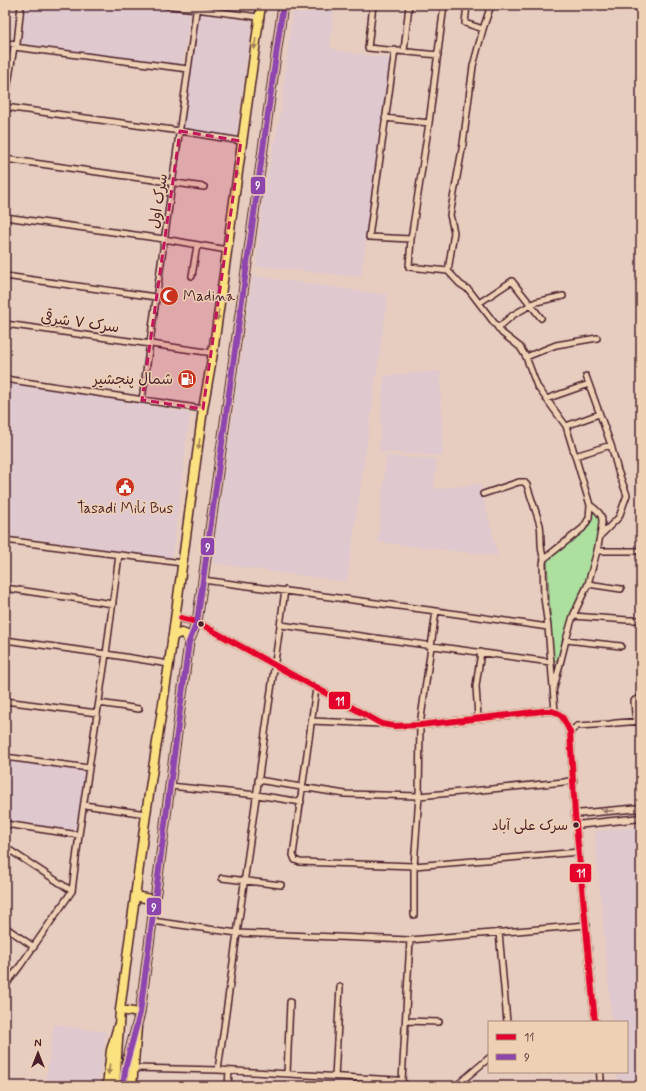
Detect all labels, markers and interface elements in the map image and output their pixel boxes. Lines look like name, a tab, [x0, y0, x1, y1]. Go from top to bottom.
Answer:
one-way arrow	[252, 38, 258, 50]
one-way arrow	[234, 166, 240, 178]
street label: سرک‌ اول	[145, 172, 173, 230]
line badge: 9	[250, 176, 266, 195]
text: 9	[255, 179, 261, 193]
mosque icon: Madina	[158, 285, 180, 307]
place label: Madina	[183, 287, 236, 307]
street label: سرک ۷ شرقی	[39, 306, 121, 338]
one-way arrow	[215, 309, 221, 321]
fuel station icon: شمال پنجشیر	[176, 368, 198, 390]
place label: شمال پنجشیر	[91, 370, 173, 390]
one-way arrow	[196, 438, 202, 450]
public building icon: Tasadi Mili Bus	[114, 476, 136, 498]
place label: Tasadi Mili Bus	[77, 499, 173, 519]
line badge: 9	[200, 537, 215, 556]
text: 9	[205, 541, 211, 555]
unlabelled marker	[196, 619, 206, 629]
line badge: 11	[328, 691, 351, 710]
text: 11	[335, 695, 345, 709]
one-way arrow	[602, 808, 614, 814]
place label: سرک علی آباد	[492, 817, 568, 835]
marker: سرک علی آباد	[571, 820, 581, 830]
line badge: 11	[569, 863, 592, 883]
text: 11	[576, 867, 586, 881]
line badge: 9	[146, 897, 162, 916]
text: 9	[151, 901, 157, 915]
legend	[488, 1021, 628, 1073]
text: 11	[524, 1030, 535, 1046]
north arrow	[18, 1033, 58, 1073]
text: N	[34, 1037, 42, 1051]
text: 9	[524, 1050, 530, 1066]
one-way arrow	[106, 1063, 112, 1075]

